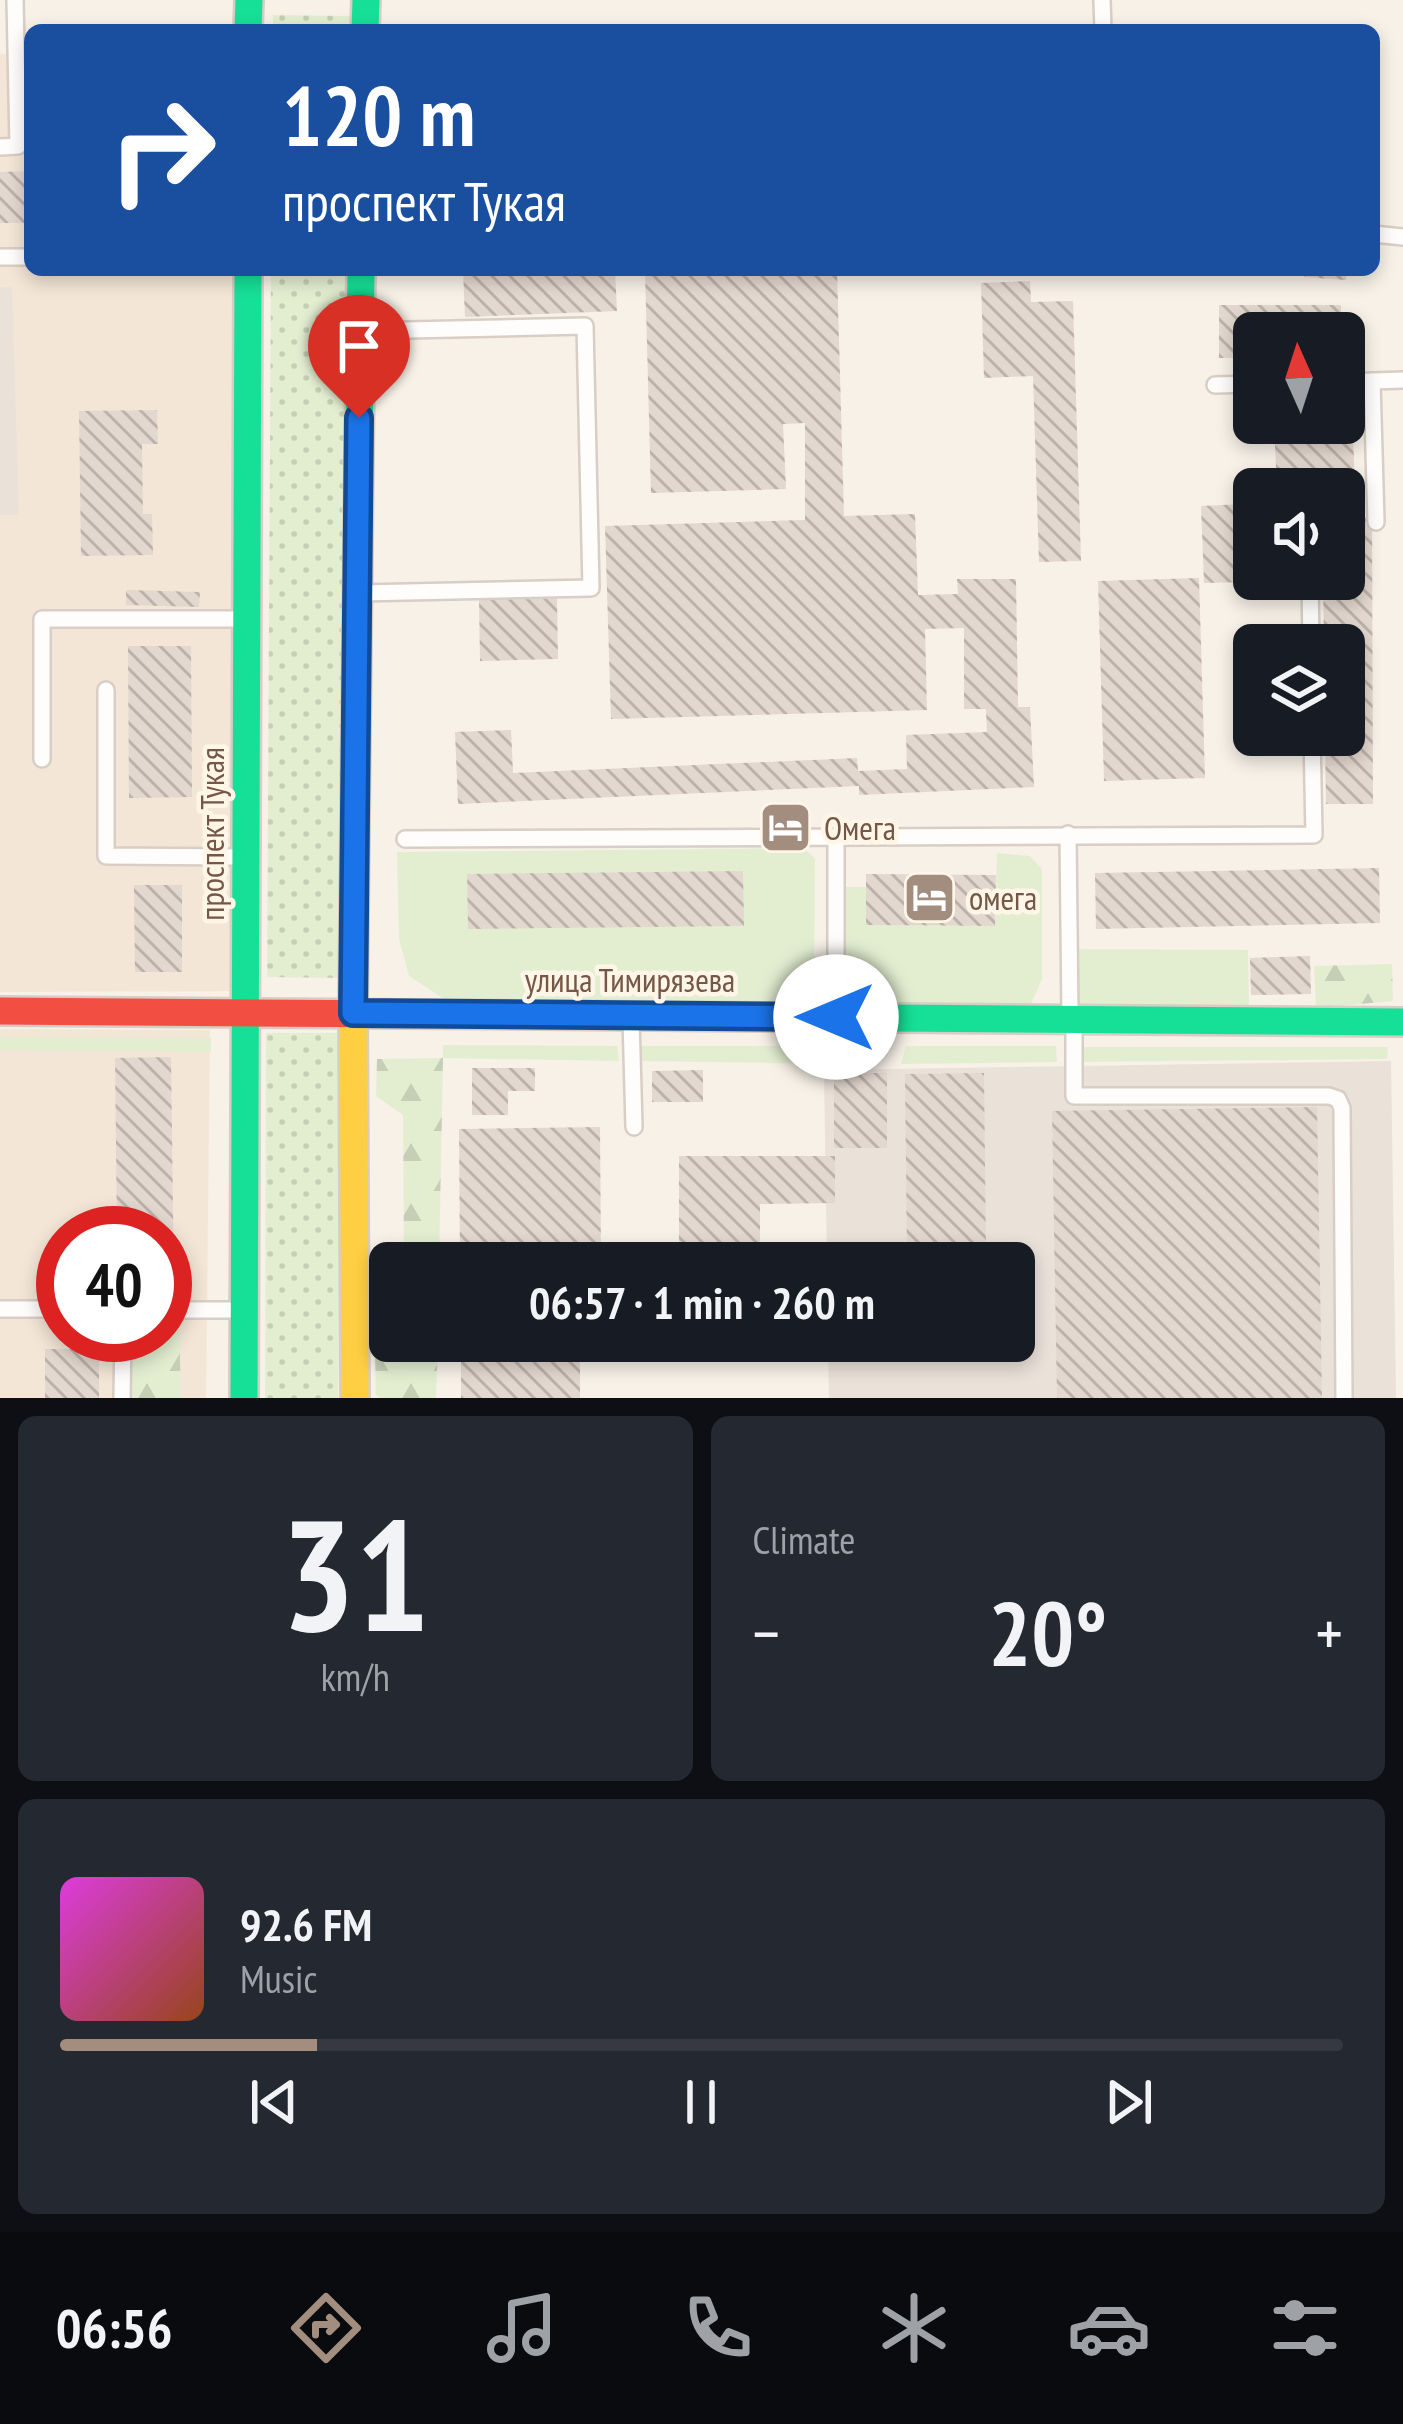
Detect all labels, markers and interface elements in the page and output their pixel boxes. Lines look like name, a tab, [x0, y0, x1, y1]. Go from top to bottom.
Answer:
text: 120 m	[282, 60, 475, 169]
icon: right	[84, 72, 240, 228]
text: проспект Тукая	[282, 166, 566, 236]
pin	[308, 295, 410, 418]
north arrow	[1233, 312, 1365, 444]
map controls	[1233, 312, 1365, 756]
icon: arrive	[326, 313, 392, 379]
button: sound	[1233, 468, 1365, 600]
button: layers	[1233, 624, 1365, 756]
street label: проспект Тукая	[190, 747, 233, 921]
hotel icon: Омега	[757, 799, 813, 855]
place label: Омега	[824, 806, 896, 849]
hotel icon: омега	[902, 869, 958, 925]
place label: омега	[969, 876, 1037, 919]
position arrow	[773, 954, 899, 1080]
street label: улица Тимирязева	[525, 958, 735, 1001]
speed limit sign: 40	[36, 1206, 192, 1362]
text: 06:57 · 1 min · 260 m	[529, 1273, 875, 1331]
text: 31	[281, 1472, 430, 1674]
text: Climate	[753, 1514, 855, 1565]
text: 20°	[988, 1574, 1107, 1691]
text: −	[753, 1590, 780, 1675]
text: +	[1316, 1590, 1343, 1675]
text: km/h	[321, 1651, 390, 1702]
text: 92.6 FM	[240, 1895, 372, 1953]
text: Music	[240, 1953, 317, 2004]
icon: previous	[241, 2069, 307, 2135]
icon: pause	[668, 2069, 734, 2135]
icon: next	[1096, 2069, 1162, 2135]
icon: directions	[284, 2286, 368, 2370]
icon: music	[480, 2286, 564, 2370]
icon: phone	[676, 2286, 760, 2370]
icon: climate	[872, 2286, 956, 2370]
icon: car	[1067, 2286, 1151, 2370]
icon: filters	[1263, 2286, 1347, 2370]
text: 06:56	[56, 2293, 173, 2363]

